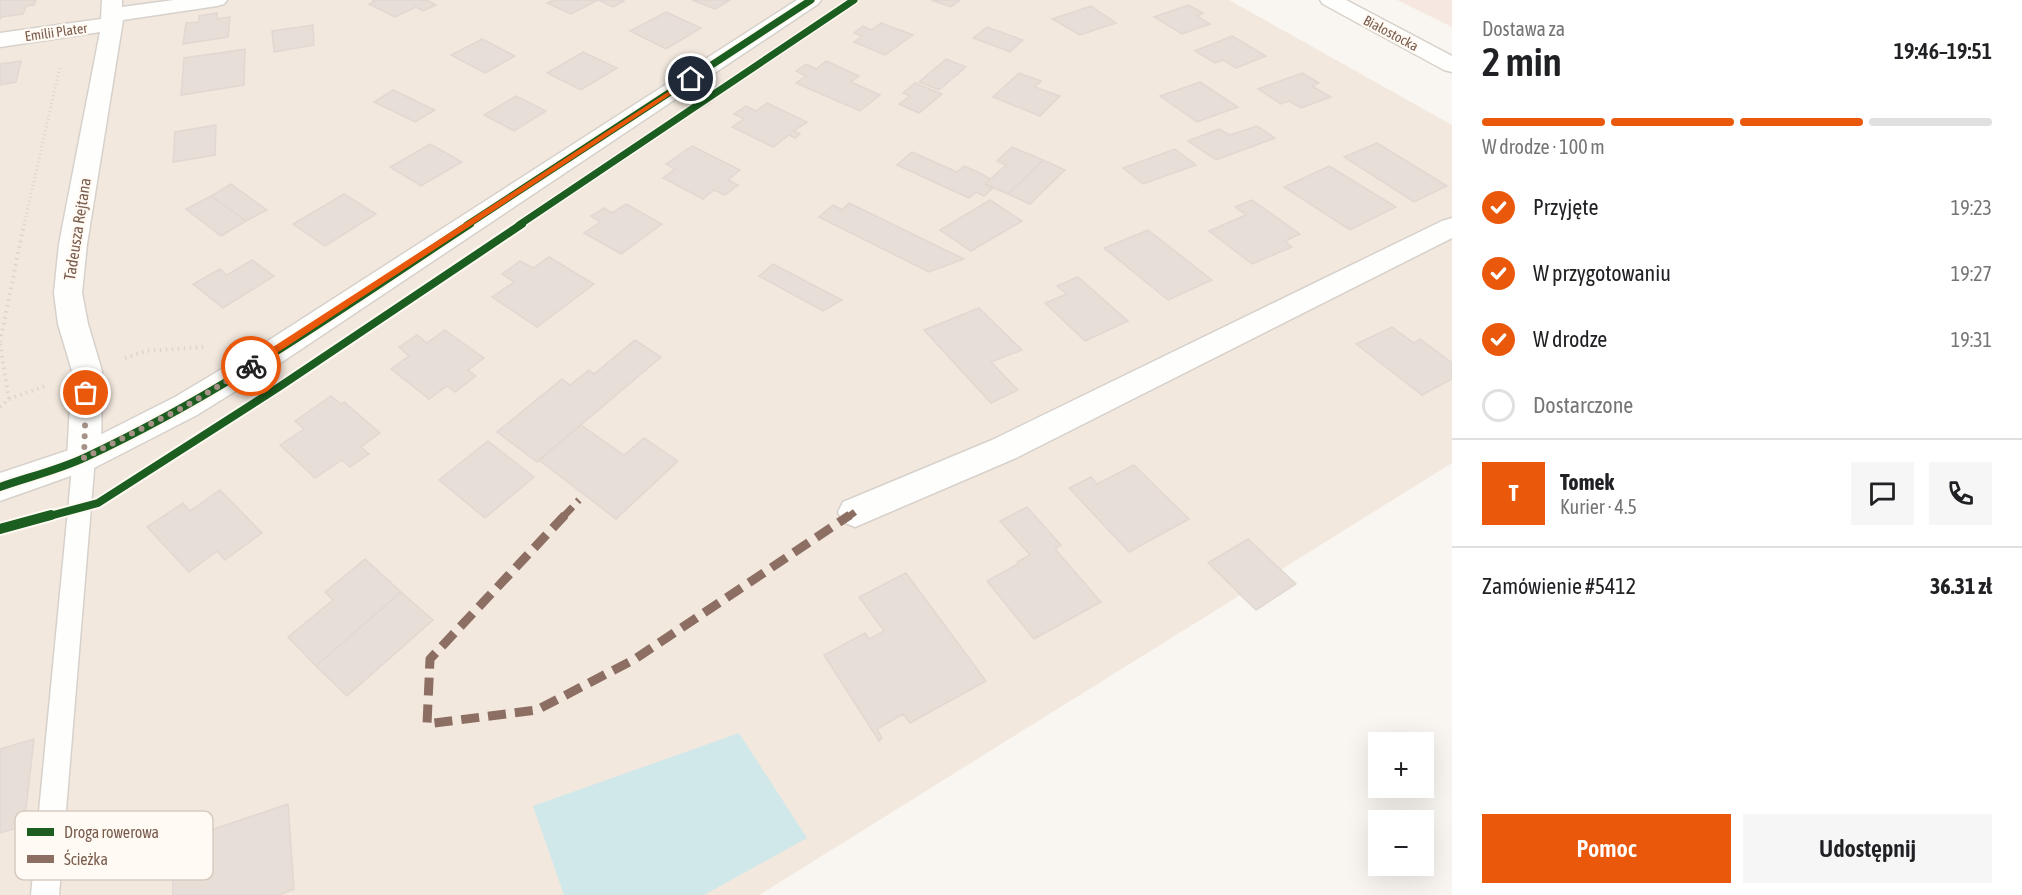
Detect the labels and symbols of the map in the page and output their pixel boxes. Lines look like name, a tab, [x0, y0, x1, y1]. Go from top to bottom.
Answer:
street label: Białostocka	[1361, 12, 1421, 54]
street label: Emilii Plater	[24, 20, 89, 44]
pin	[665, 53, 716, 104]
street label: Tadeusza Rejtana	[60, 177, 95, 282]
courier	[221, 336, 281, 396]
pin	[60, 367, 111, 418]
legend	[15, 811, 213, 880]
text: Droga rowerowa	[64, 823, 159, 842]
text: Ścieżka	[64, 849, 108, 868]

